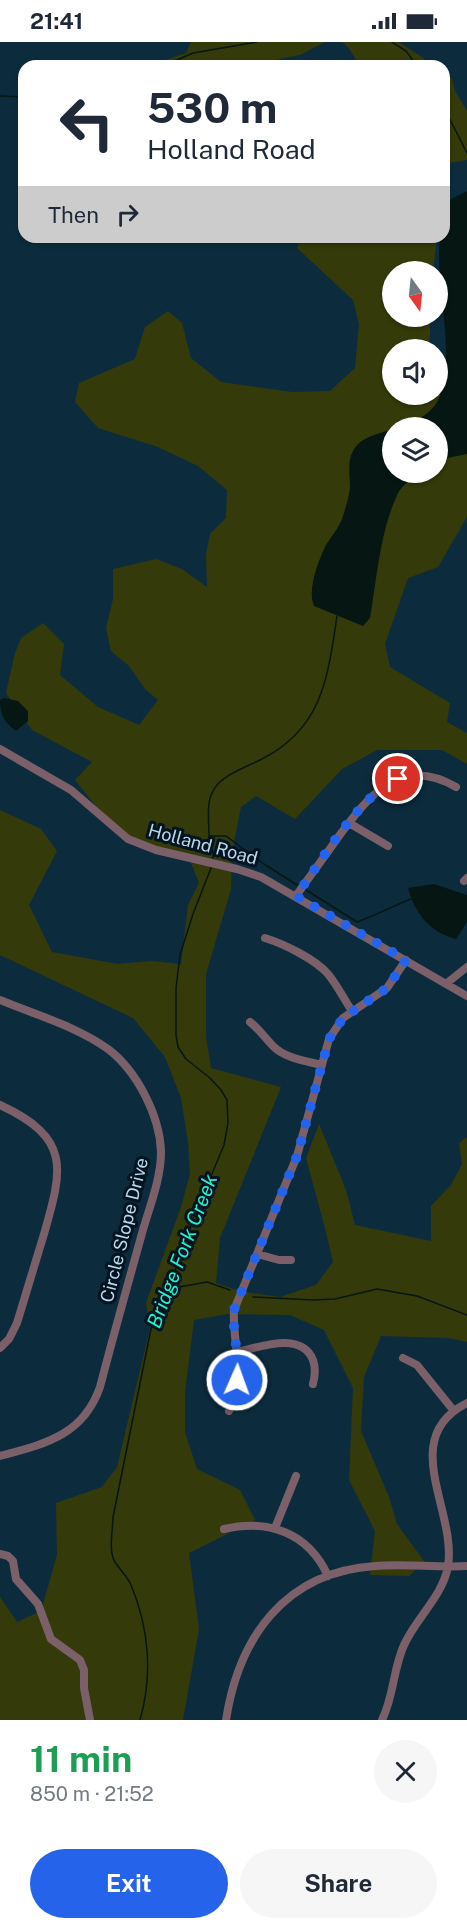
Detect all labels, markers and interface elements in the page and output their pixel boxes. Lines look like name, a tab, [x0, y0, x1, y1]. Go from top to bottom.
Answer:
text: 21:41	[30, 8, 83, 34]
text: 530 m	[147, 83, 277, 132]
icon: left	[48, 84, 126, 162]
text: Holland Road	[147, 133, 316, 165]
icon: right	[111, 198, 144, 231]
text: Then	[48, 202, 99, 228]
north arrow	[382, 261, 448, 327]
map controls	[382, 261, 448, 483]
button: sound	[382, 339, 448, 405]
button: layers	[382, 417, 448, 483]
pin	[372, 753, 423, 804]
icon: arrive	[381, 762, 414, 795]
street label: Holland Road	[146, 819, 260, 869]
street label: Circle Slope Drive	[96, 1155, 152, 1305]
water label: Bridge Fork Creek	[142, 1171, 222, 1331]
position arrow	[205, 1348, 269, 1412]
text: 11 min	[30, 1738, 132, 1780]
button: close	[374, 1740, 437, 1803]
text: 850 m · 21:52	[30, 1782, 154, 1806]
button: Exit	[30, 1849, 228, 1918]
button: Share	[240, 1849, 437, 1918]

